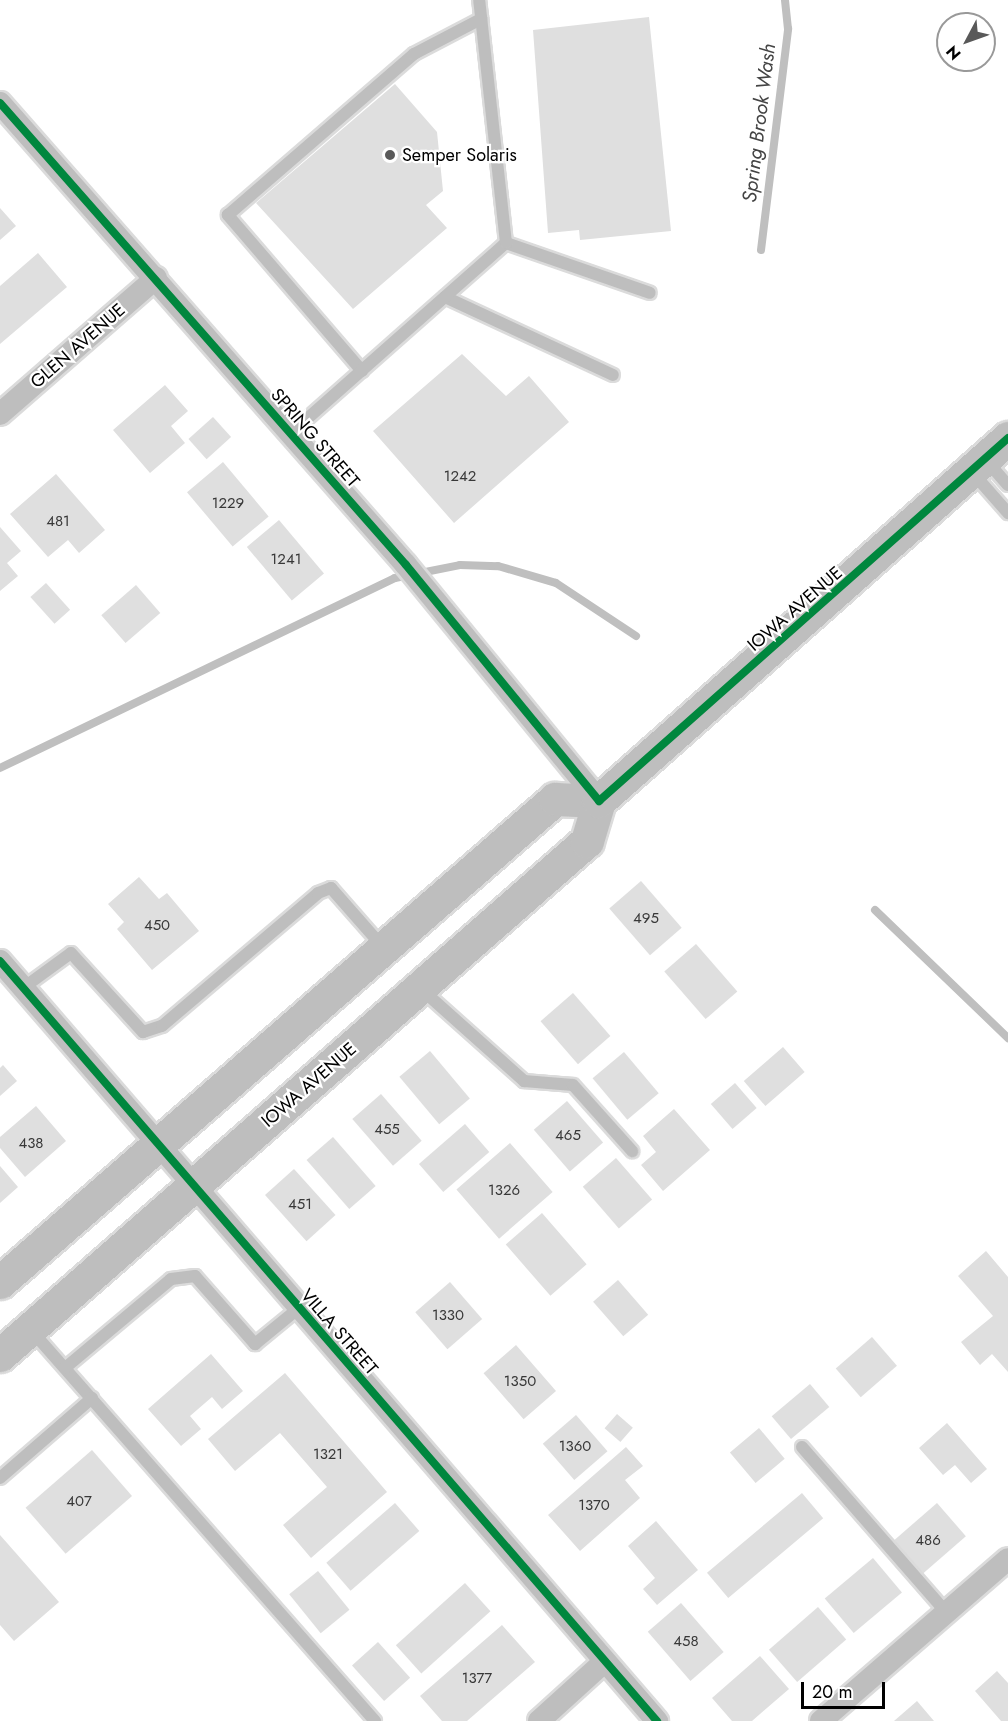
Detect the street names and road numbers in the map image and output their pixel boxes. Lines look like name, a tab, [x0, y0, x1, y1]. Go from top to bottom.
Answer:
street label: GLEN AVENUE	[26, 299, 130, 393]
street label: SPRING STREET	[266, 384, 364, 492]
street label: IOWA AVENUE	[743, 562, 847, 656]
street label: IOWA AVENUE	[257, 1038, 361, 1132]
street label: VILLA STREET	[296, 1285, 382, 1379]

